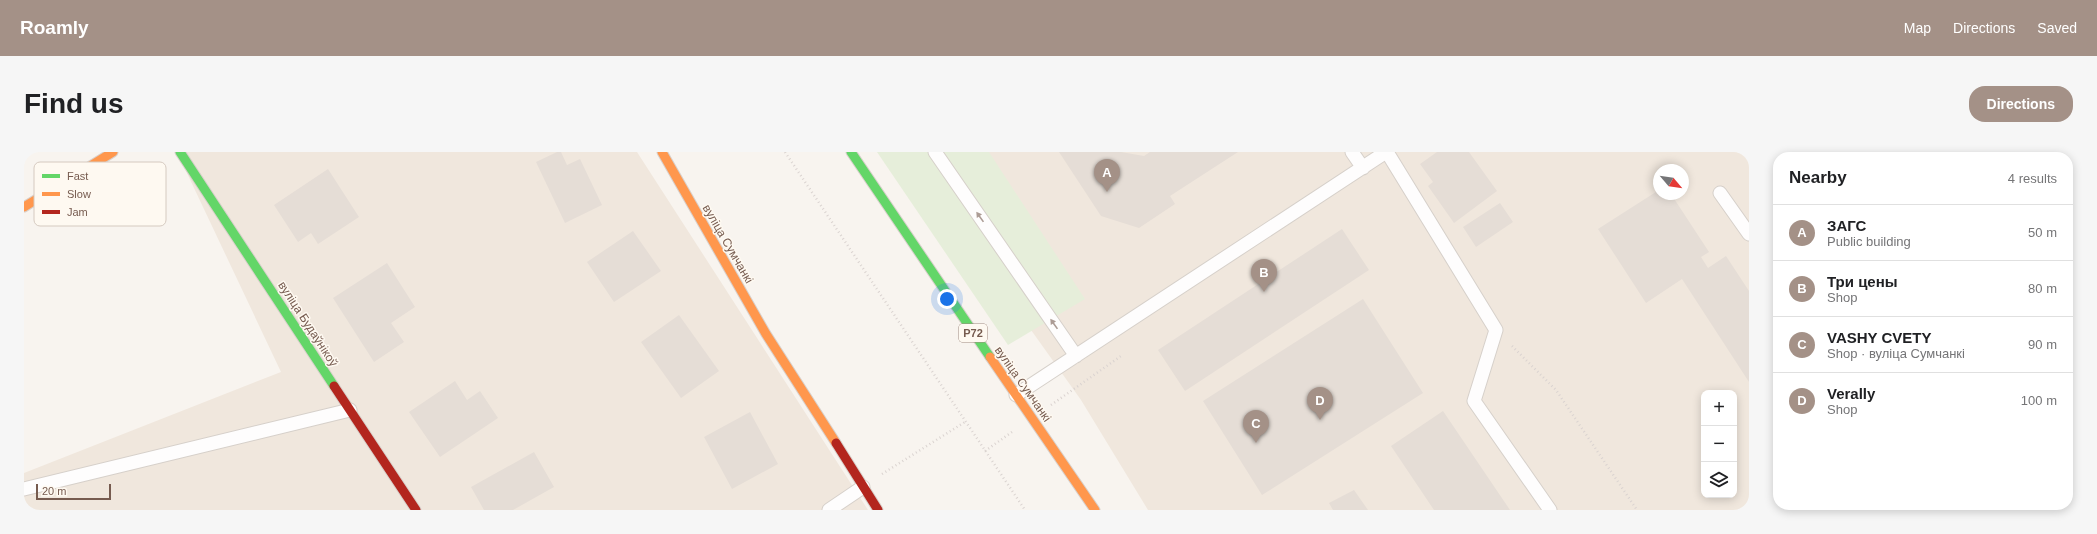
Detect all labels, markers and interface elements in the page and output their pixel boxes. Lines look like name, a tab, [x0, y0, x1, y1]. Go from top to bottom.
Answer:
text: Roamly	[20, 17, 89, 38]
text: Map	[1904, 20, 1931, 36]
text: Directions	[1953, 20, 2015, 36]
text: Saved	[2037, 20, 2077, 36]
button: Directions	[1969, 86, 2073, 122]
text: Find us	[24, 88, 124, 119]
pin: A	[1094, 159, 1120, 192]
legend	[34, 162, 166, 226]
north arrow	[1653, 164, 1689, 200]
text: Nearby	[1789, 168, 1847, 187]
text: Fast	[67, 170, 88, 182]
text: 4 results	[2008, 171, 2057, 186]
text: Slow	[67, 188, 91, 200]
street label: вуліца Сумчанкі	[700, 202, 756, 286]
text: Jam	[67, 206, 88, 218]
one-way arrow	[976, 211, 984, 222]
text: ЗАГС	[1827, 217, 1866, 234]
text: A	[1797, 225, 1807, 240]
text: 50 m	[2028, 225, 2057, 240]
text: Public building	[1827, 234, 1911, 249]
pin: B	[1251, 259, 1277, 292]
text: Три цены	[1827, 273, 1898, 290]
street label: вуліца Будаўнікоў	[275, 279, 341, 369]
text: B	[1797, 281, 1807, 296]
text: 80 m	[2028, 281, 2057, 296]
your location	[937, 289, 957, 309]
text: Shop	[1827, 290, 1857, 305]
one-way arrow	[1050, 318, 1058, 329]
road number: Р72	[959, 324, 987, 342]
text: VASHY CVETY	[1827, 329, 1931, 346]
text: C	[1797, 337, 1807, 352]
text: 90 m	[2028, 337, 2057, 352]
street label: вуліца Сумчанкі	[992, 344, 1054, 424]
text: Shop · вуліца Сумчанкі	[1827, 346, 1965, 361]
text: Verally	[1827, 385, 1875, 402]
pin: D	[1307, 387, 1333, 420]
map controls	[1701, 390, 1737, 498]
button: +	[1701, 390, 1737, 426]
text: D	[1797, 393, 1807, 408]
text: 100 m	[2021, 393, 2057, 408]
text: Shop	[1827, 402, 1857, 417]
pin: C	[1243, 410, 1269, 443]
button: −	[1701, 426, 1737, 462]
button: layers	[1701, 462, 1737, 498]
scale bar	[36, 482, 111, 501]
text: 20 m	[42, 485, 66, 497]

